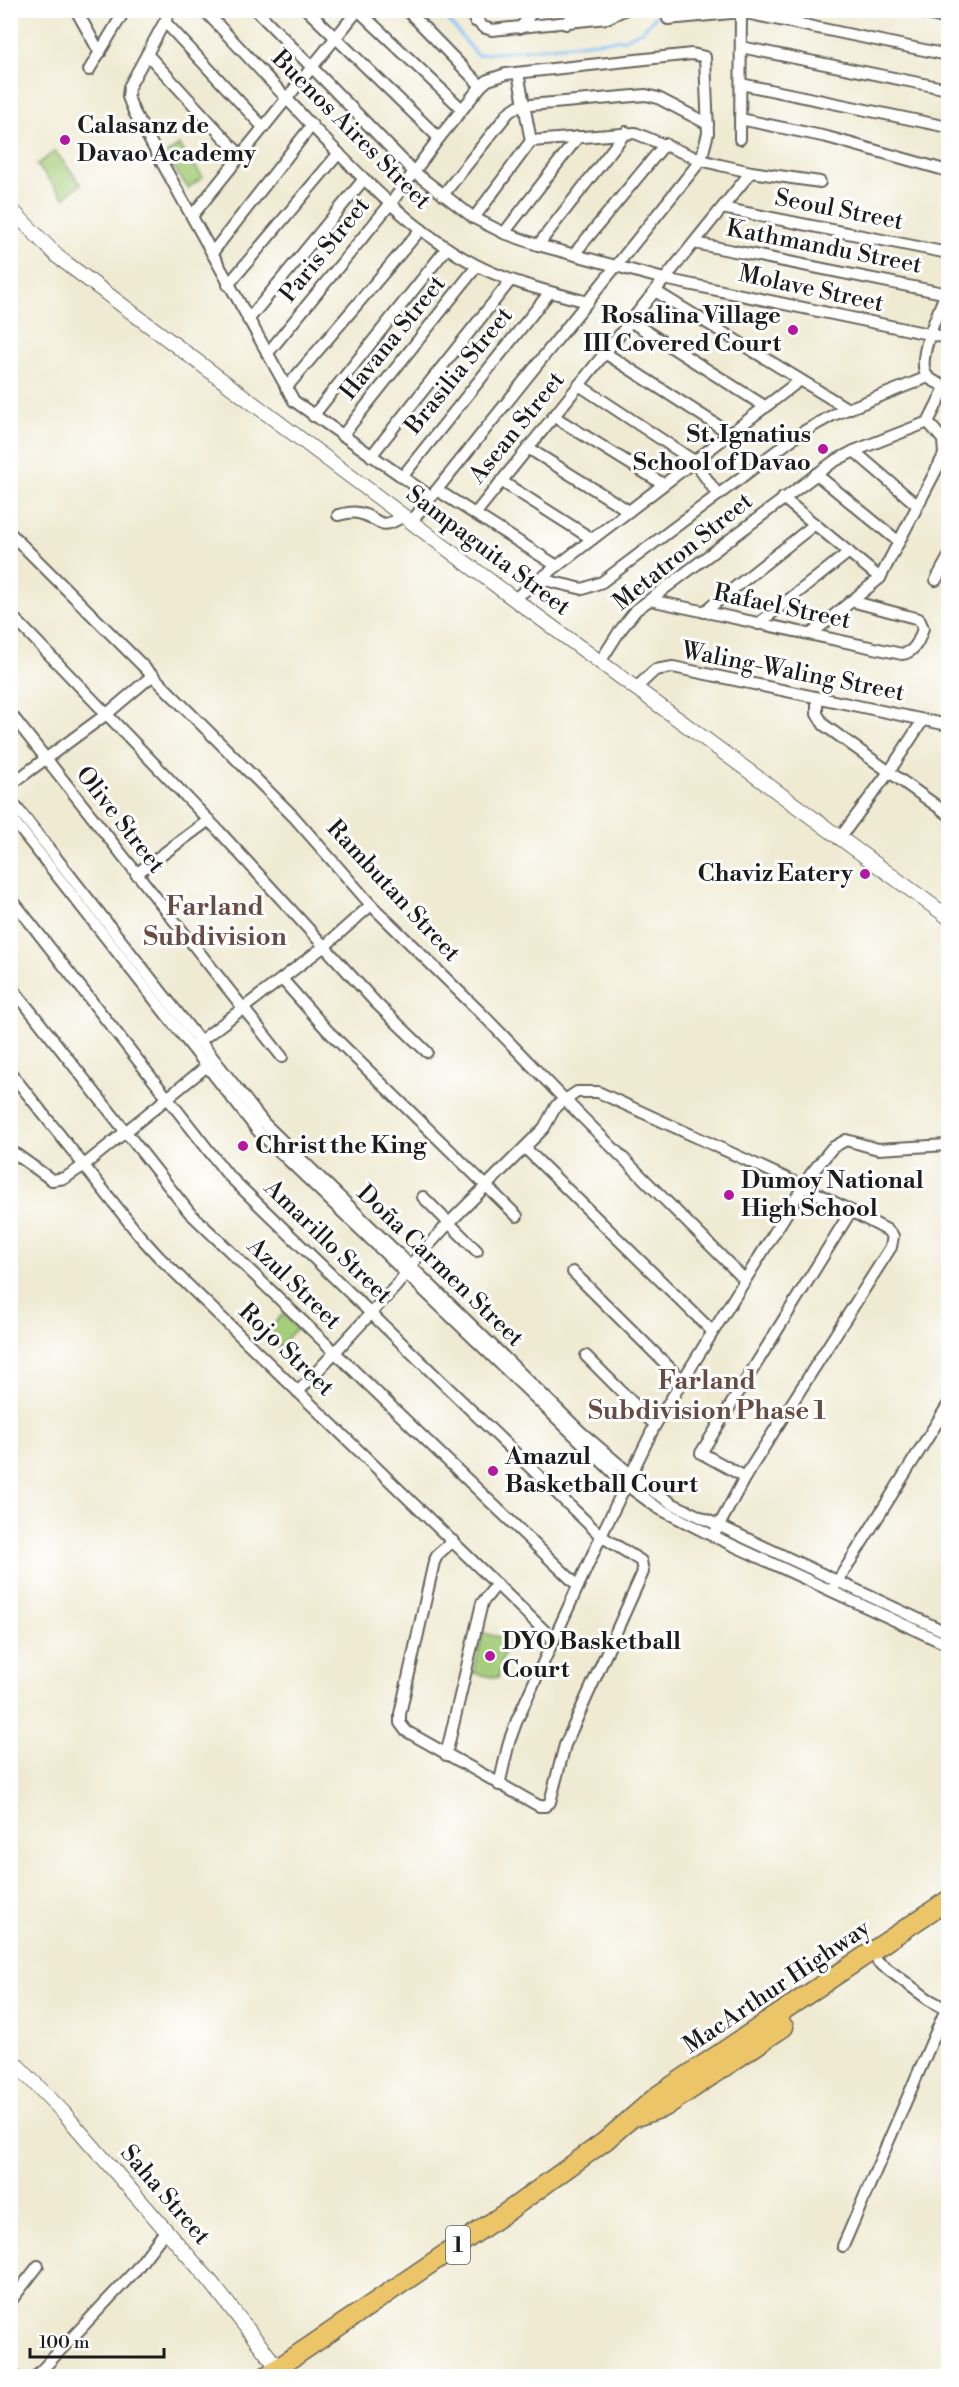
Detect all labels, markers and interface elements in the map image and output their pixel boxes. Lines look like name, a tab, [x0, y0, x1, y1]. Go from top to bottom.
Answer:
street label: Buenos Aires Street	[264, 43, 437, 216]
place label: Calasanz de Davao Academy	[77, 111, 257, 169]
marker: Calasanz de Davao Academy	[58, 133, 72, 147]
street label: Seoul Street	[772, 183, 906, 237]
street label: Paris Street	[273, 191, 377, 309]
street label: Kathmandu Street	[724, 213, 925, 281]
street label: Molave Street	[736, 259, 887, 319]
street label: Havana Street	[334, 269, 453, 406]
street label: Brasilia Street	[398, 301, 520, 441]
place label: Rosalina Village III Covered Court	[583, 301, 781, 359]
marker: Rosalina Village III Covered Court	[786, 323, 800, 337]
street label: Asean Street	[462, 365, 572, 491]
place label: St. Ignatius School of Davao	[633, 420, 811, 478]
marker: St. Ignatius School of Davao	[816, 442, 830, 456]
street label: Sampaguita Street	[400, 480, 576, 623]
street label: Metatron Street	[607, 486, 759, 617]
street label: Rafael Street	[711, 578, 854, 636]
street label: Waling-Waling Street	[678, 635, 908, 708]
street label: Olive Street	[69, 760, 171, 880]
street label: Rambutan Street	[320, 814, 467, 969]
place label: Chaviz Eatery	[697, 859, 854, 889]
marker: Chaviz Eatery	[858, 867, 872, 881]
district label: Farland Subdivision	[143, 891, 287, 953]
place label: Christ the King	[255, 1131, 428, 1161]
marker: Christ the King	[236, 1139, 250, 1153]
place label: Dumoy National High School	[741, 1166, 924, 1224]
street label: Amarillo Street	[257, 1173, 399, 1311]
street label: Doña Carmen Street	[350, 1179, 530, 1354]
marker: Dumoy National High School	[722, 1188, 736, 1202]
street label: Azul Street	[240, 1231, 348, 1336]
street label: Rojo Street	[232, 1297, 340, 1403]
district label: Farland Subdivision Phase 1	[588, 1365, 826, 1427]
place label: Amazul Basketball Court	[504, 1442, 698, 1500]
marker: Amazul Basketball Court	[486, 1464, 500, 1478]
place label: DYO Basketball Court	[502, 1627, 681, 1685]
marker: DYO Basketball Court	[483, 1649, 497, 1663]
street label: MacArthur Highway	[678, 1913, 876, 2061]
street label: Saha Street	[113, 2139, 217, 2251]
road number: 1	[446, 2226, 470, 2264]
scale bar	[30, 2321, 164, 2359]
text: 100 m	[39, 2331, 90, 2354]

